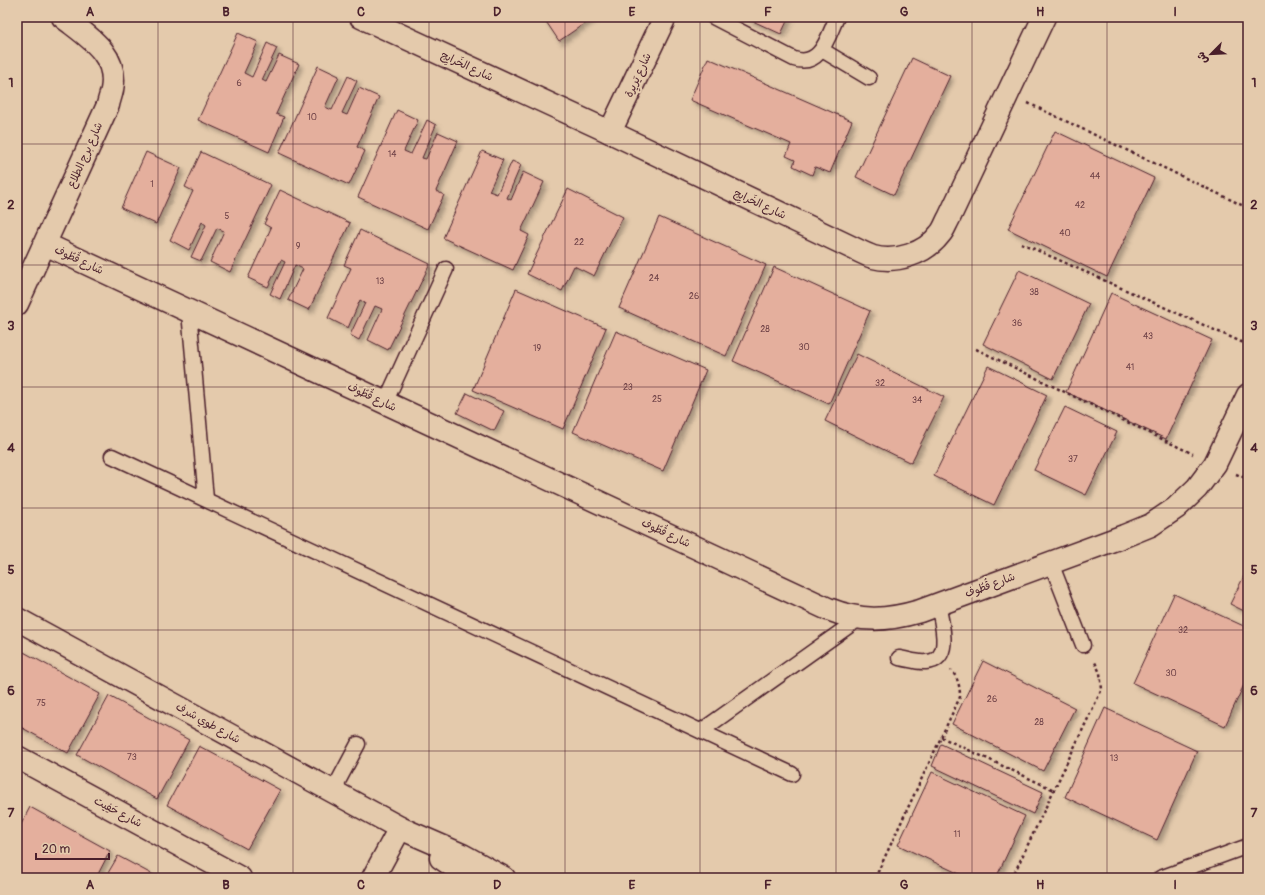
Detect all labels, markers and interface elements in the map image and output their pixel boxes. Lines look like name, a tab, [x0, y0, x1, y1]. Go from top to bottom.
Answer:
text: A	[86, 4, 95, 20]
text: B	[222, 4, 230, 20]
text: C	[357, 4, 365, 20]
text: D	[493, 4, 501, 20]
text: E	[629, 4, 636, 20]
text: F	[764, 4, 772, 20]
text: G	[900, 4, 909, 20]
text: H	[1036, 4, 1044, 20]
text: I	[1173, 4, 1177, 20]
north arrow	[1191, 34, 1231, 74]
street label: شارع الخَرايِج	[438, 48, 495, 86]
text: ش	[1194, 50, 1211, 66]
street label: شارع يَريِرة	[622, 51, 656, 100]
text: 1	[8, 75, 14, 91]
text: 1	[1251, 75, 1257, 91]
house number: 6	[236, 78, 242, 89]
house number: 10	[307, 112, 317, 123]
street label: شارع برج الطلاع	[65, 120, 107, 191]
house number: 14	[388, 149, 397, 160]
house number: 44	[1090, 171, 1101, 182]
house number: 1	[150, 179, 154, 190]
street label: شارع الخَرايِج	[731, 186, 788, 224]
text: 2	[7, 197, 15, 213]
text: 2	[1250, 197, 1258, 213]
house number: 42	[1075, 200, 1085, 211]
house number: 5	[225, 211, 230, 222]
house number: 40	[1059, 228, 1071, 239]
house number: 22	[574, 237, 584, 248]
street label: شارع قُطُوف	[52, 241, 107, 279]
house number: 9	[296, 241, 301, 252]
house number: 24	[649, 273, 660, 284]
house number: 13	[376, 276, 384, 287]
house number: 38	[1029, 287, 1039, 298]
house number: 26	[689, 291, 699, 302]
text: 3	[7, 318, 15, 334]
house number: 36	[1012, 318, 1022, 329]
text: 3	[1250, 318, 1258, 334]
house number: 28	[760, 324, 770, 335]
house number: 43	[1143, 331, 1153, 342]
house number: 30	[798, 342, 810, 353]
house number: 19	[533, 343, 541, 354]
house number: 41	[1126, 362, 1134, 373]
street label: شارع قُطُوف	[345, 378, 400, 416]
house number: 32	[875, 378, 885, 389]
house number: 23	[623, 382, 633, 393]
house number: 25	[652, 394, 662, 405]
house number: 34	[912, 395, 923, 406]
text: 4	[7, 440, 15, 456]
text: 4	[1250, 440, 1258, 456]
house number: 37	[1068, 454, 1078, 465]
street label: شارع قُطُوف	[639, 514, 694, 552]
text: 5	[7, 562, 15, 578]
text: 5	[1250, 562, 1258, 578]
street label: شارع قُطُوف	[962, 568, 1018, 602]
house number: 32	[1178, 625, 1188, 636]
house number: 30	[1165, 668, 1177, 679]
text: 6	[7, 683, 15, 699]
text: 6	[1250, 683, 1258, 699]
house number: 26	[987, 694, 997, 705]
house number: 75	[36, 698, 46, 709]
street label: شارع طوي شرف	[173, 700, 243, 748]
house number: 28	[1034, 717, 1044, 728]
house number: 73	[127, 752, 137, 763]
house number: 13	[1110, 753, 1118, 764]
street label: شارع حَفِيت	[91, 794, 144, 832]
text: 7	[8, 805, 15, 821]
text: 7	[1251, 805, 1258, 821]
house number: 11	[953, 829, 961, 840]
scale bar	[36, 835, 109, 861]
text: 20 m	[42, 842, 71, 857]
text: A	[86, 877, 95, 893]
text: B	[222, 877, 230, 893]
text: C	[357, 877, 365, 893]
text: D	[493, 877, 501, 893]
text: E	[629, 877, 636, 893]
text: F	[764, 877, 772, 893]
text: G	[900, 877, 909, 893]
text: H	[1036, 877, 1044, 893]
text: I	[1173, 877, 1177, 893]

